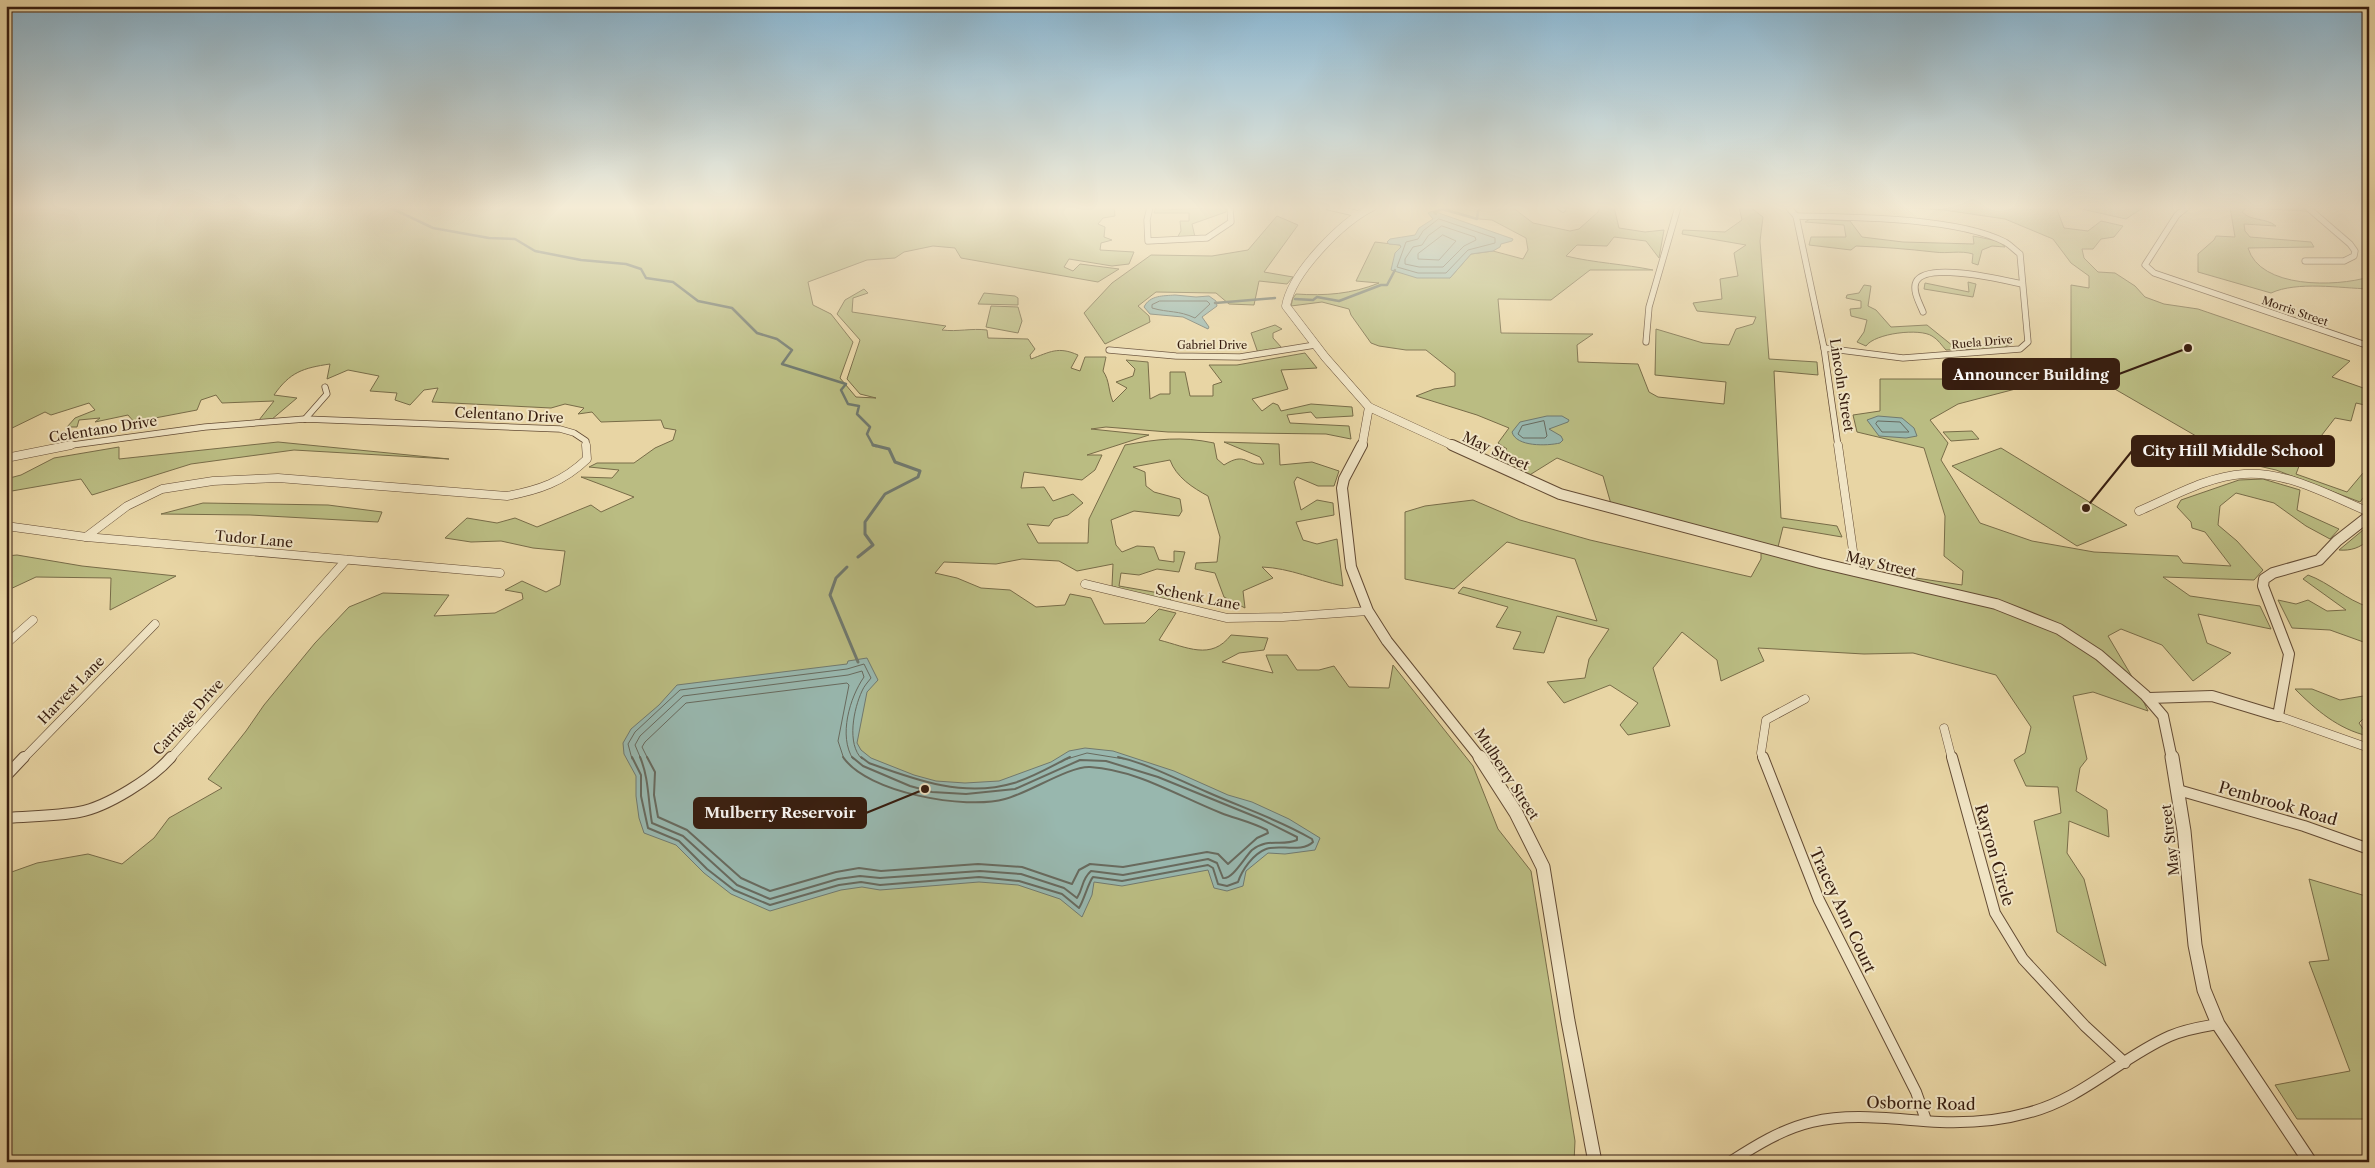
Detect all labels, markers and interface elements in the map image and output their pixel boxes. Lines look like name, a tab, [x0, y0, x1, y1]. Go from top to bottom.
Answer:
street label: Morris Street	[2260, 293, 2330, 329]
street label: Ruela Drive	[1951, 332, 2013, 352]
street label: Lincoln Street	[1826, 337, 1858, 433]
street label: Gabriel Drive	[1177, 338, 1247, 352]
callout: Announcer Building	[1943, 359, 2119, 389]
text: Announcer Building	[1952, 365, 2109, 384]
street label: Celentano Drive	[454, 403, 564, 427]
street label: Celentano Drive	[48, 412, 158, 446]
street label: May Street	[1460, 428, 1532, 474]
callout: City Hill Middle School	[2132, 436, 2334, 466]
text: City Hill Middle School	[2142, 441, 2324, 460]
street label: Tudor Lane	[214, 527, 294, 551]
street label: May Street	[1844, 547, 1918, 581]
street label: Schenk Lane	[1154, 580, 1242, 614]
street label: Harvest Lane	[34, 652, 108, 728]
street label: Carriage Drive	[149, 675, 227, 759]
street label: Mulberry Street	[1471, 725, 1543, 823]
street label: Pembrook Road	[2216, 776, 2340, 830]
callout: Mulberry Reservoir	[694, 798, 866, 828]
street label: Rayron Circle	[1971, 802, 2019, 908]
text: Mulberry Reservoir	[704, 803, 856, 822]
street label: May Street	[2157, 803, 2183, 877]
street label: Tracey Ann Court	[1805, 844, 1881, 976]
street label: Osborne Road	[1866, 1092, 1976, 1114]

